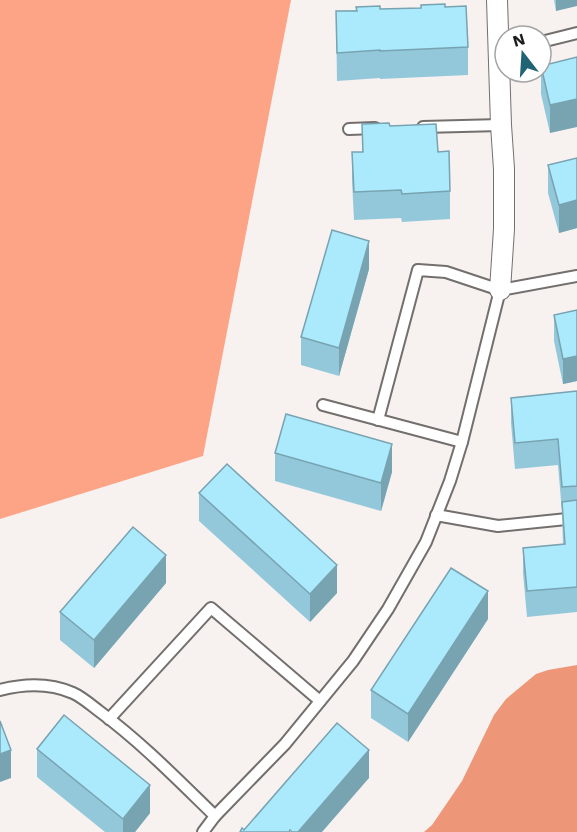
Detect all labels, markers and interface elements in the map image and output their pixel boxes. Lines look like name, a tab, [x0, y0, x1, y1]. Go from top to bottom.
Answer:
north arrow	[493, 24, 553, 84]
text: N	[510, 29, 527, 51]

